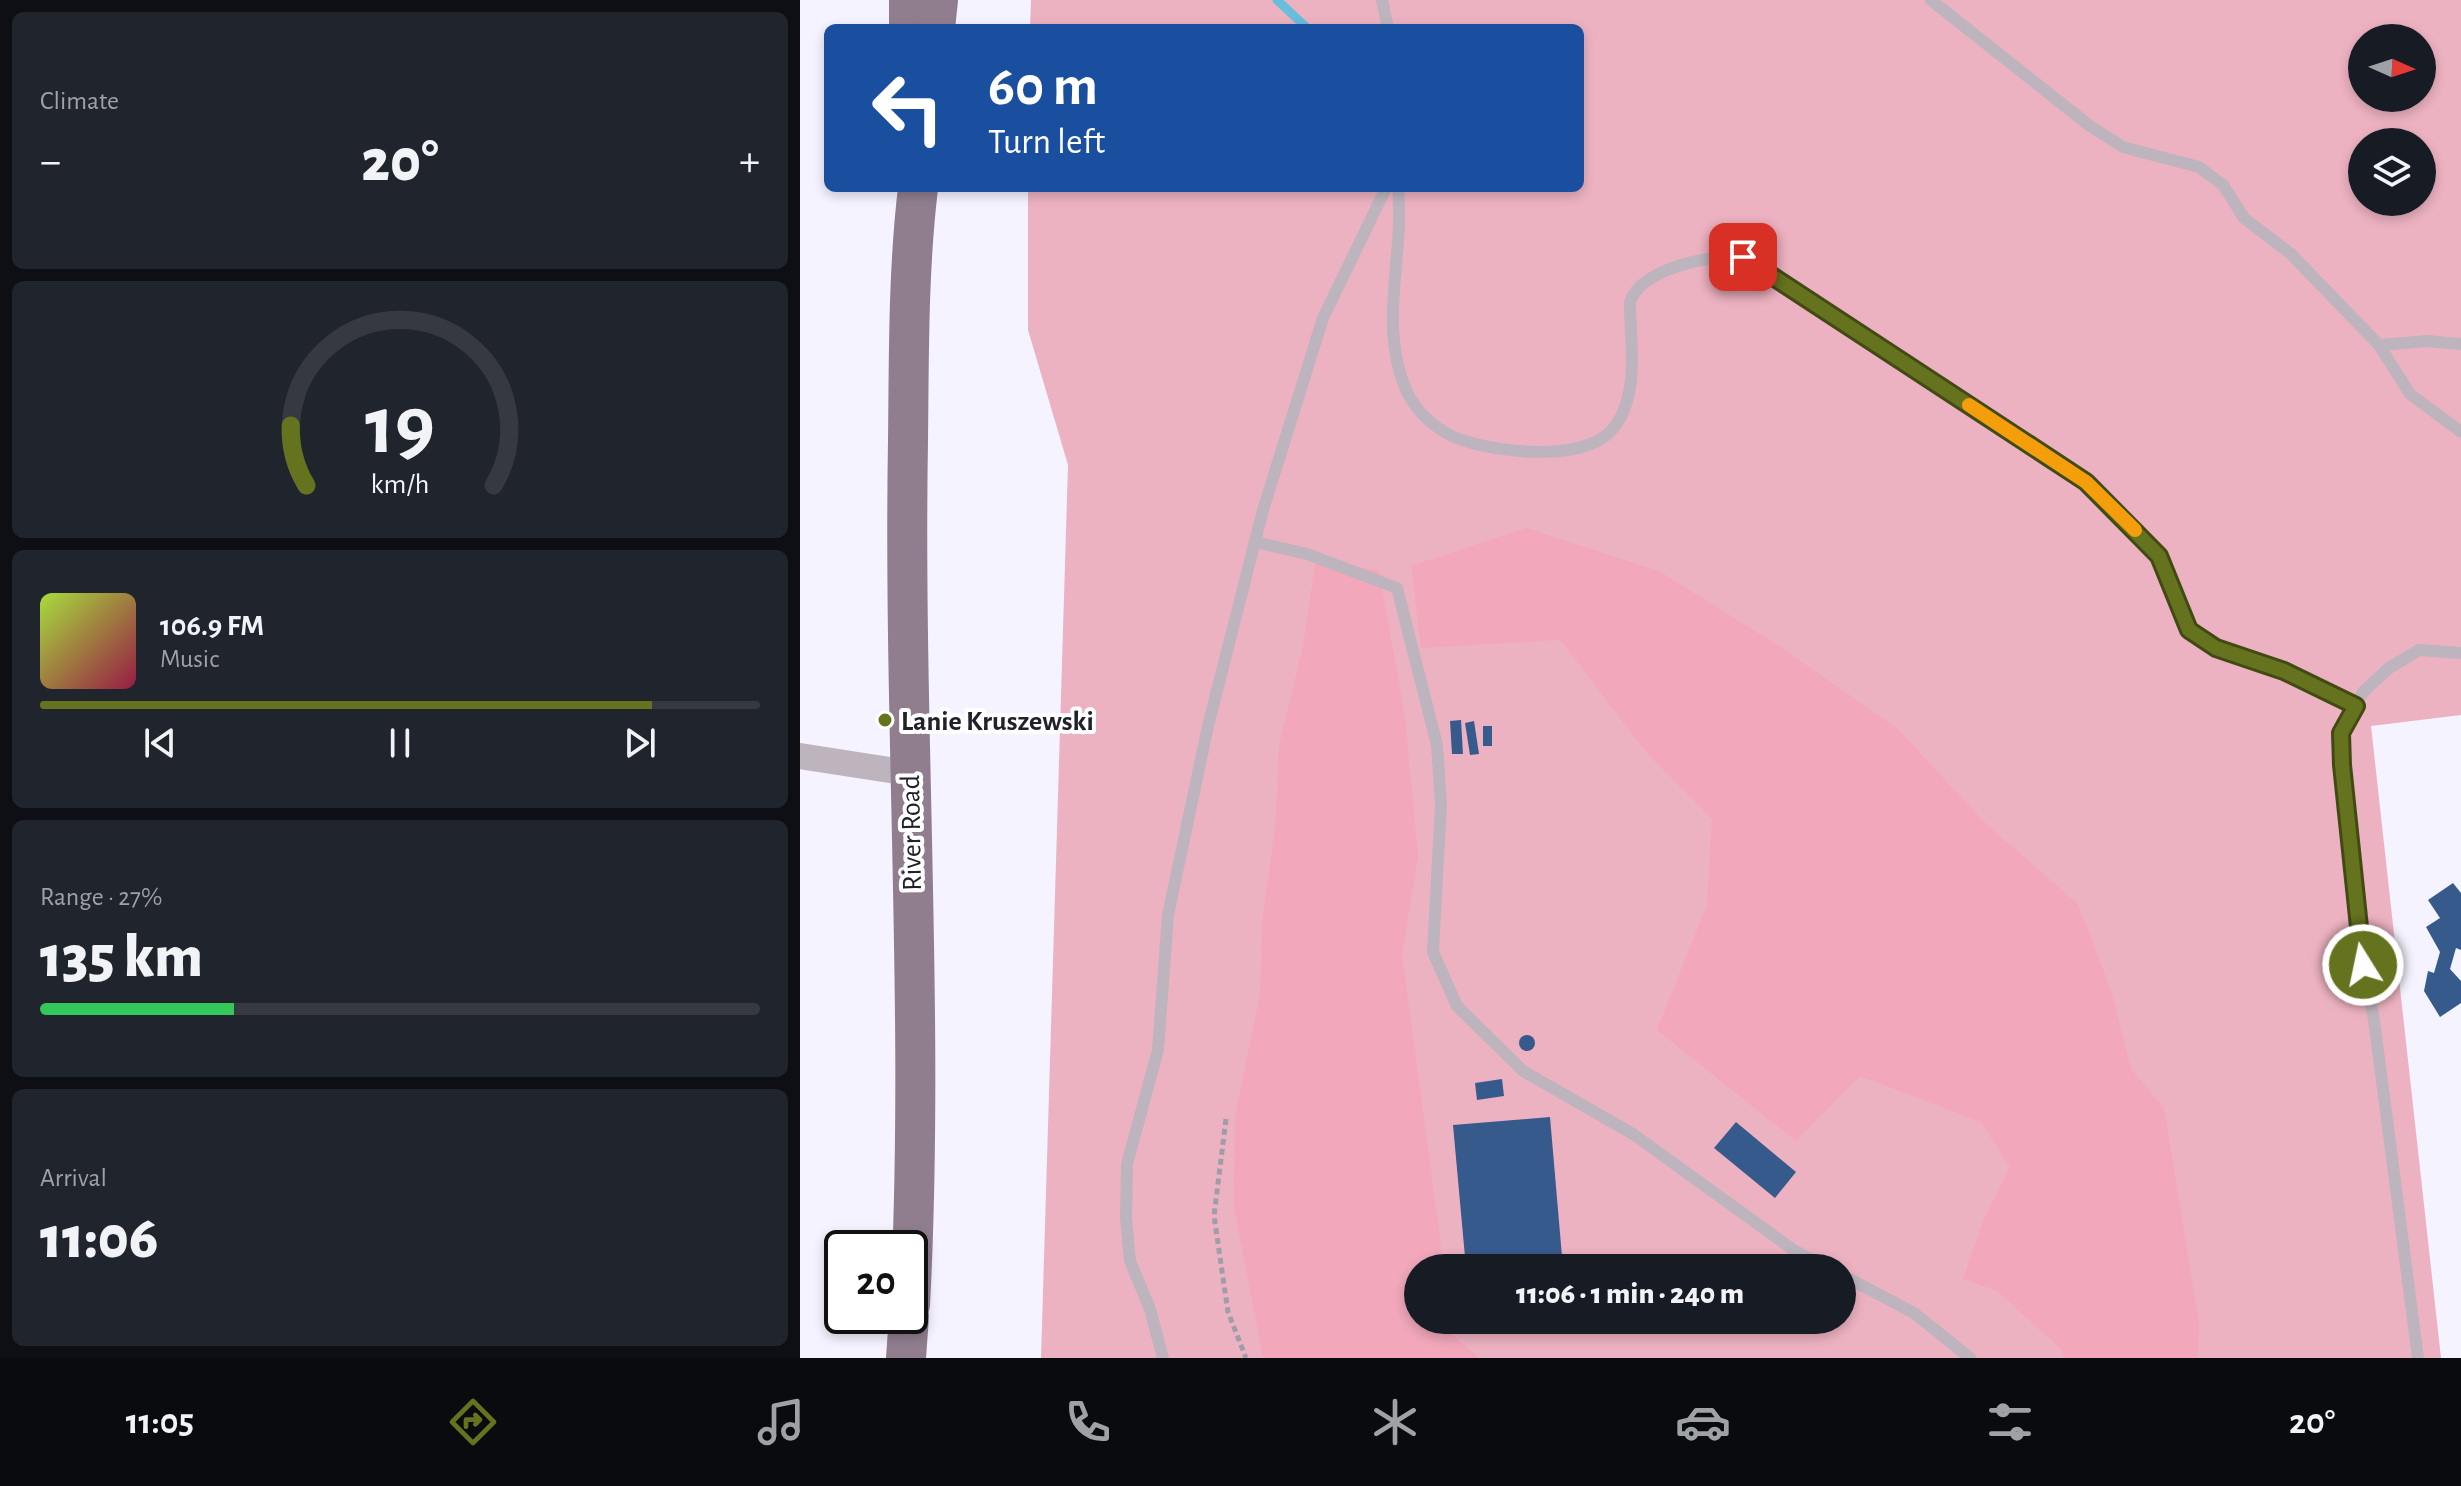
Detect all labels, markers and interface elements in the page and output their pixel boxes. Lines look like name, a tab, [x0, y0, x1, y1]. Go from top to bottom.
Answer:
north arrow	[2348, 24, 2436, 112]
map controls	[2348, 24, 2436, 216]
icon: left	[856, 56, 960, 160]
text: 60 m	[988, 59, 1098, 115]
text: Climate	[40, 88, 119, 114]
text: Turn left	[988, 124, 1105, 160]
button: layers	[2348, 128, 2436, 216]
text: 20°	[361, 132, 439, 192]
text: −	[40, 140, 61, 184]
text: +	[739, 140, 760, 184]
pin	[1709, 223, 1777, 291]
icon: arrive	[1721, 235, 1765, 279]
text: 19	[365, 384, 435, 468]
text: km/h	[371, 470, 429, 499]
text: 106.9 FM	[160, 611, 264, 641]
text: Music	[160, 646, 219, 672]
place label: Lanie Kruszewski	[901, 708, 1094, 736]
marker: Lanie Kruszewski	[876, 711, 894, 729]
icon: previous	[138, 721, 182, 765]
icon: pause	[378, 721, 422, 765]
icon: next	[618, 721, 662, 765]
street label: River Road	[897, 775, 927, 891]
text: Range · 27%	[40, 884, 162, 910]
position arrow	[2321, 923, 2405, 1007]
text: 135 km	[40, 928, 203, 988]
text: Arrival	[40, 1165, 107, 1191]
text: 11:06	[40, 1209, 158, 1269]
speed limit sign: 20	[824, 1230, 928, 1334]
text: 11:06 · 1 min · 240 m	[1516, 1279, 1744, 1309]
icon: directions	[445, 1394, 501, 1450]
icon: music	[753, 1394, 809, 1450]
icon: phone	[1060, 1394, 1116, 1450]
icon: climate	[1367, 1394, 1423, 1450]
icon: car	[1675, 1394, 1731, 1450]
icon: filters	[1982, 1394, 2038, 1450]
text: 11:05	[126, 1404, 194, 1440]
text: 20°	[2289, 1404, 2335, 1440]

